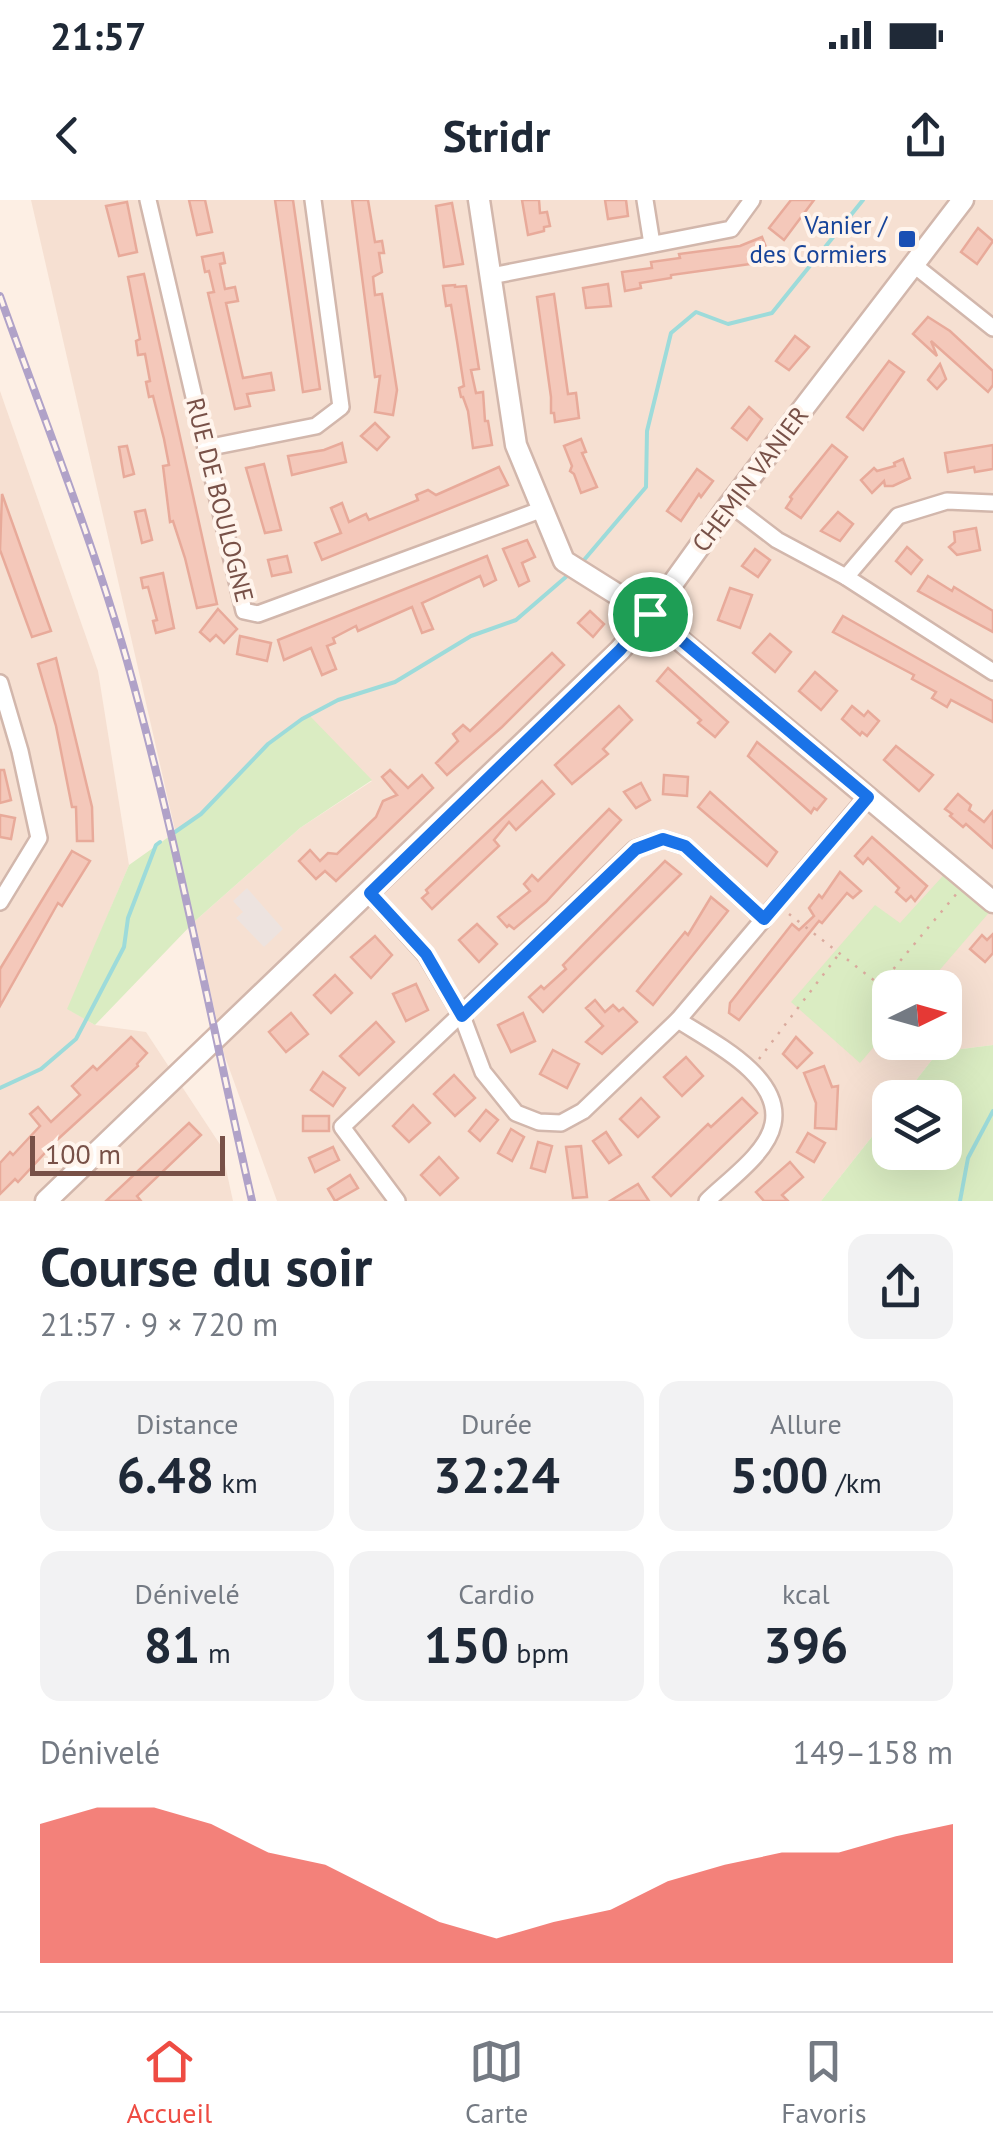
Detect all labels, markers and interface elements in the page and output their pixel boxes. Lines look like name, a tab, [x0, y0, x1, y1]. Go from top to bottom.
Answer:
text: 21:57	[50, 11, 146, 60]
text: Stridr	[443, 106, 550, 164]
icon: back	[40, 108, 95, 163]
icon: share	[898, 108, 953, 163]
place label: Vanier / des Cormiers	[750, 209, 888, 270]
marker: Vanier / des Cormiers	[896, 228, 918, 250]
street label: RUE DE BOULOGNE	[179, 394, 261, 606]
street label: CHEMIN VANIER	[685, 400, 815, 558]
pin	[608, 572, 693, 657]
icon: arrive	[623, 587, 678, 642]
north arrow	[872, 970, 962, 1060]
map controls	[872, 970, 962, 1170]
button: layers	[872, 1080, 962, 1170]
scale bar	[30, 1131, 225, 1176]
text: 100 m	[45, 1135, 121, 1172]
text: Course du soir	[40, 1230, 372, 1301]
button: share	[848, 1234, 953, 1339]
text: 21:57 · 9 × 720 m	[40, 1303, 278, 1345]
text: Distance	[136, 1405, 238, 1442]
text: Durée	[461, 1405, 532, 1442]
text: Allure	[770, 1405, 842, 1442]
text: 6.48	[117, 1442, 214, 1507]
text: 32:24	[433, 1442, 560, 1507]
text: 5:00	[730, 1442, 828, 1507]
text: km	[214, 1464, 258, 1501]
text: /km	[828, 1464, 882, 1501]
text: Dénivelé	[135, 1575, 240, 1612]
text: Cardio	[458, 1575, 535, 1612]
text: kcal	[782, 1575, 830, 1612]
text: 81	[144, 1612, 200, 1677]
text: 150	[424, 1612, 509, 1677]
text: 396	[763, 1612, 848, 1677]
text: m	[200, 1634, 231, 1671]
text: bpm	[509, 1634, 569, 1671]
text: Dénivelé	[40, 1731, 160, 1773]
text: 149–158 m	[793, 1731, 953, 1773]
tab: Accueil	[126, 2034, 212, 2131]
tab: Carte	[465, 2034, 528, 2131]
tab: Favoris	[781, 2034, 867, 2131]

